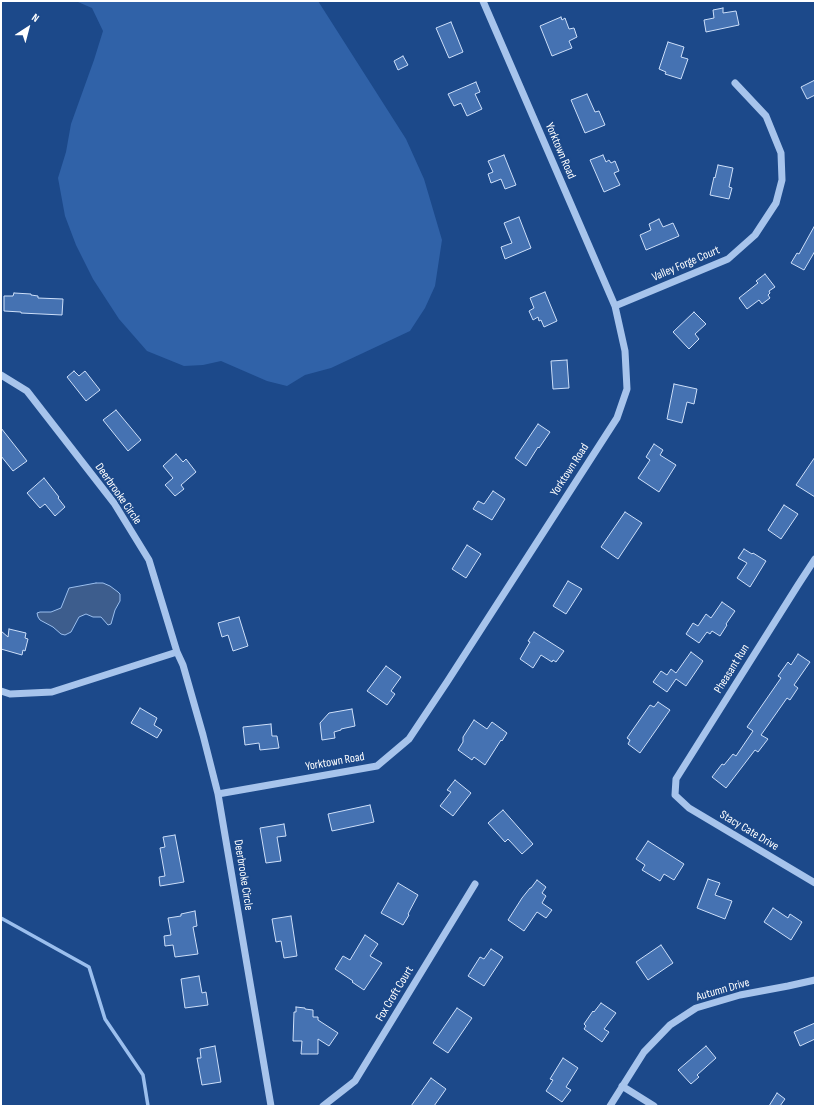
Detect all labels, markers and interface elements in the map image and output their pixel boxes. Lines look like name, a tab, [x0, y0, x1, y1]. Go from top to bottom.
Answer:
north arrow	[8, 8, 48, 48]
text: N	[29, 11, 42, 25]
street label: Yorktown Road	[542, 121, 578, 181]
street label: Valley Forge Court	[650, 243, 722, 285]
street label: Yorktown Road	[548, 441, 592, 499]
street label: Deerbrooke Circle	[92, 461, 144, 527]
street label: Pheasant Run	[711, 642, 753, 696]
street label: Yorktown Road	[304, 750, 366, 774]
street label: Stacy Cate Drive	[717, 808, 781, 854]
street label: Deerbrooke Circle	[230, 839, 256, 911]
street label: Fox Croft Court	[373, 964, 417, 1024]
street label: Autumn Drive	[695, 976, 751, 1004]

